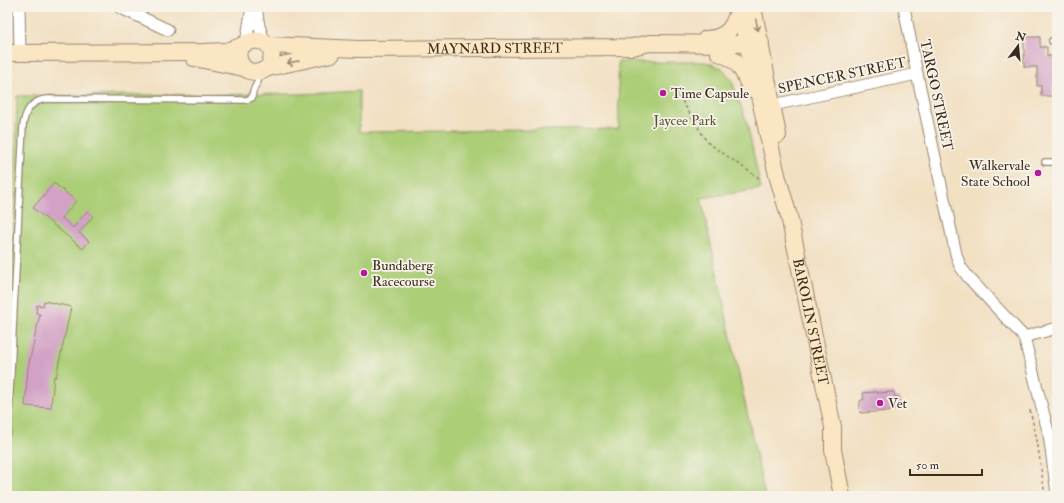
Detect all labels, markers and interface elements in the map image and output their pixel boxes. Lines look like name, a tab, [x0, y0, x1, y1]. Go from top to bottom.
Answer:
one-way arrow	[753, 18, 761, 31]
north arrow	[998, 26, 1038, 66]
text: N	[1013, 29, 1028, 45]
street label: TARGO STREET	[916, 38, 957, 153]
street label: MAYNARD STREET	[427, 40, 564, 58]
street label: SPENCER STREET	[777, 53, 908, 97]
one-way arrow	[287, 59, 300, 67]
place label: Time Capsule	[671, 85, 749, 103]
marker: Time Capsule	[658, 88, 668, 98]
park label: Jaycee Park	[653, 112, 717, 130]
place label: Walkervale State School	[961, 157, 1030, 190]
marker: Walkervale State School	[1033, 168, 1043, 178]
place label: Bundaberg Racecourse	[372, 257, 435, 290]
street label: BAROLIN STREET	[789, 257, 832, 387]
marker: Bundaberg Racecourse	[359, 268, 369, 278]
place label: Vet	[888, 395, 908, 412]
marker: Vet	[875, 398, 885, 408]
scale bar	[910, 451, 982, 477]
text: 50 m	[916, 458, 940, 473]

